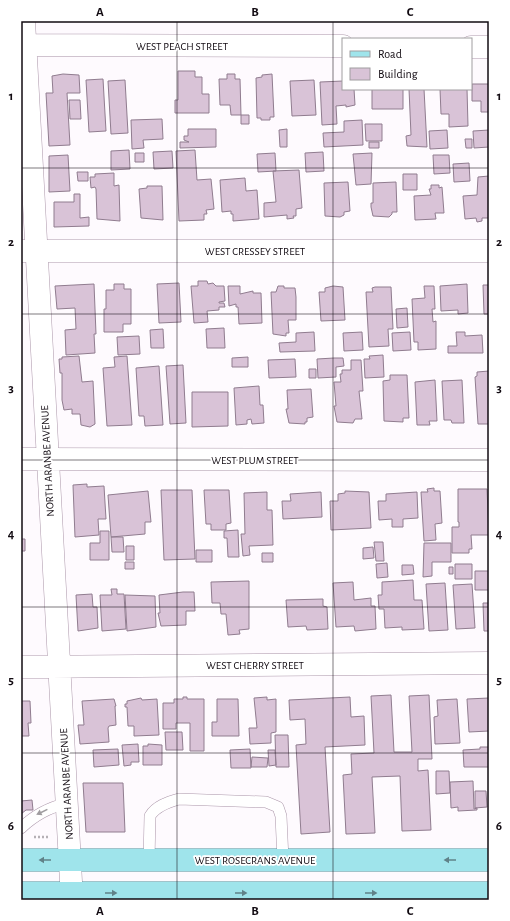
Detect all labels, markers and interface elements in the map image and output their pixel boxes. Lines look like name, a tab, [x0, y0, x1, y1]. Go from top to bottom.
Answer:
text: A	[96, 6, 104, 19]
text: B	[251, 6, 259, 19]
text: C	[407, 6, 414, 19]
legend	[342, 38, 472, 90]
street label: WEST PEACH STREET	[136, 41, 229, 52]
text: Road	[378, 48, 402, 60]
text: Building	[378, 68, 418, 80]
text: 1	[9, 90, 13, 103]
text: 1	[497, 90, 501, 103]
text: 2	[8, 236, 14, 249]
text: 2	[496, 236, 502, 249]
street label: WEST CRESSEY STREET	[205, 246, 306, 257]
text: 3	[8, 382, 14, 395]
text: 3	[496, 382, 502, 395]
street label: NORTH ARANBE AVENUE	[39, 404, 56, 517]
street label: WEST PLUM STREET	[211, 455, 299, 466]
text: 4	[8, 528, 15, 541]
text: 4	[496, 528, 503, 541]
street label: WEST CHERRY STREET	[206, 660, 305, 671]
text: 5	[8, 674, 14, 687]
text: 5	[496, 674, 502, 687]
street label: NORTH ARANBE AVENUE	[58, 727, 75, 840]
one-way arrow	[36, 809, 48, 815]
text: 6	[8, 820, 14, 833]
text: 6	[496, 820, 502, 833]
street label: WEST ROSECRANS AVENUE	[195, 855, 316, 866]
one-way arrow	[38, 857, 51, 863]
one-way arrow	[443, 857, 456, 863]
one-way arrow	[105, 890, 118, 896]
one-way arrow	[235, 890, 248, 896]
one-way arrow	[365, 890, 378, 896]
text: A	[96, 905, 104, 918]
text: B	[251, 905, 259, 918]
text: C	[407, 905, 414, 918]

